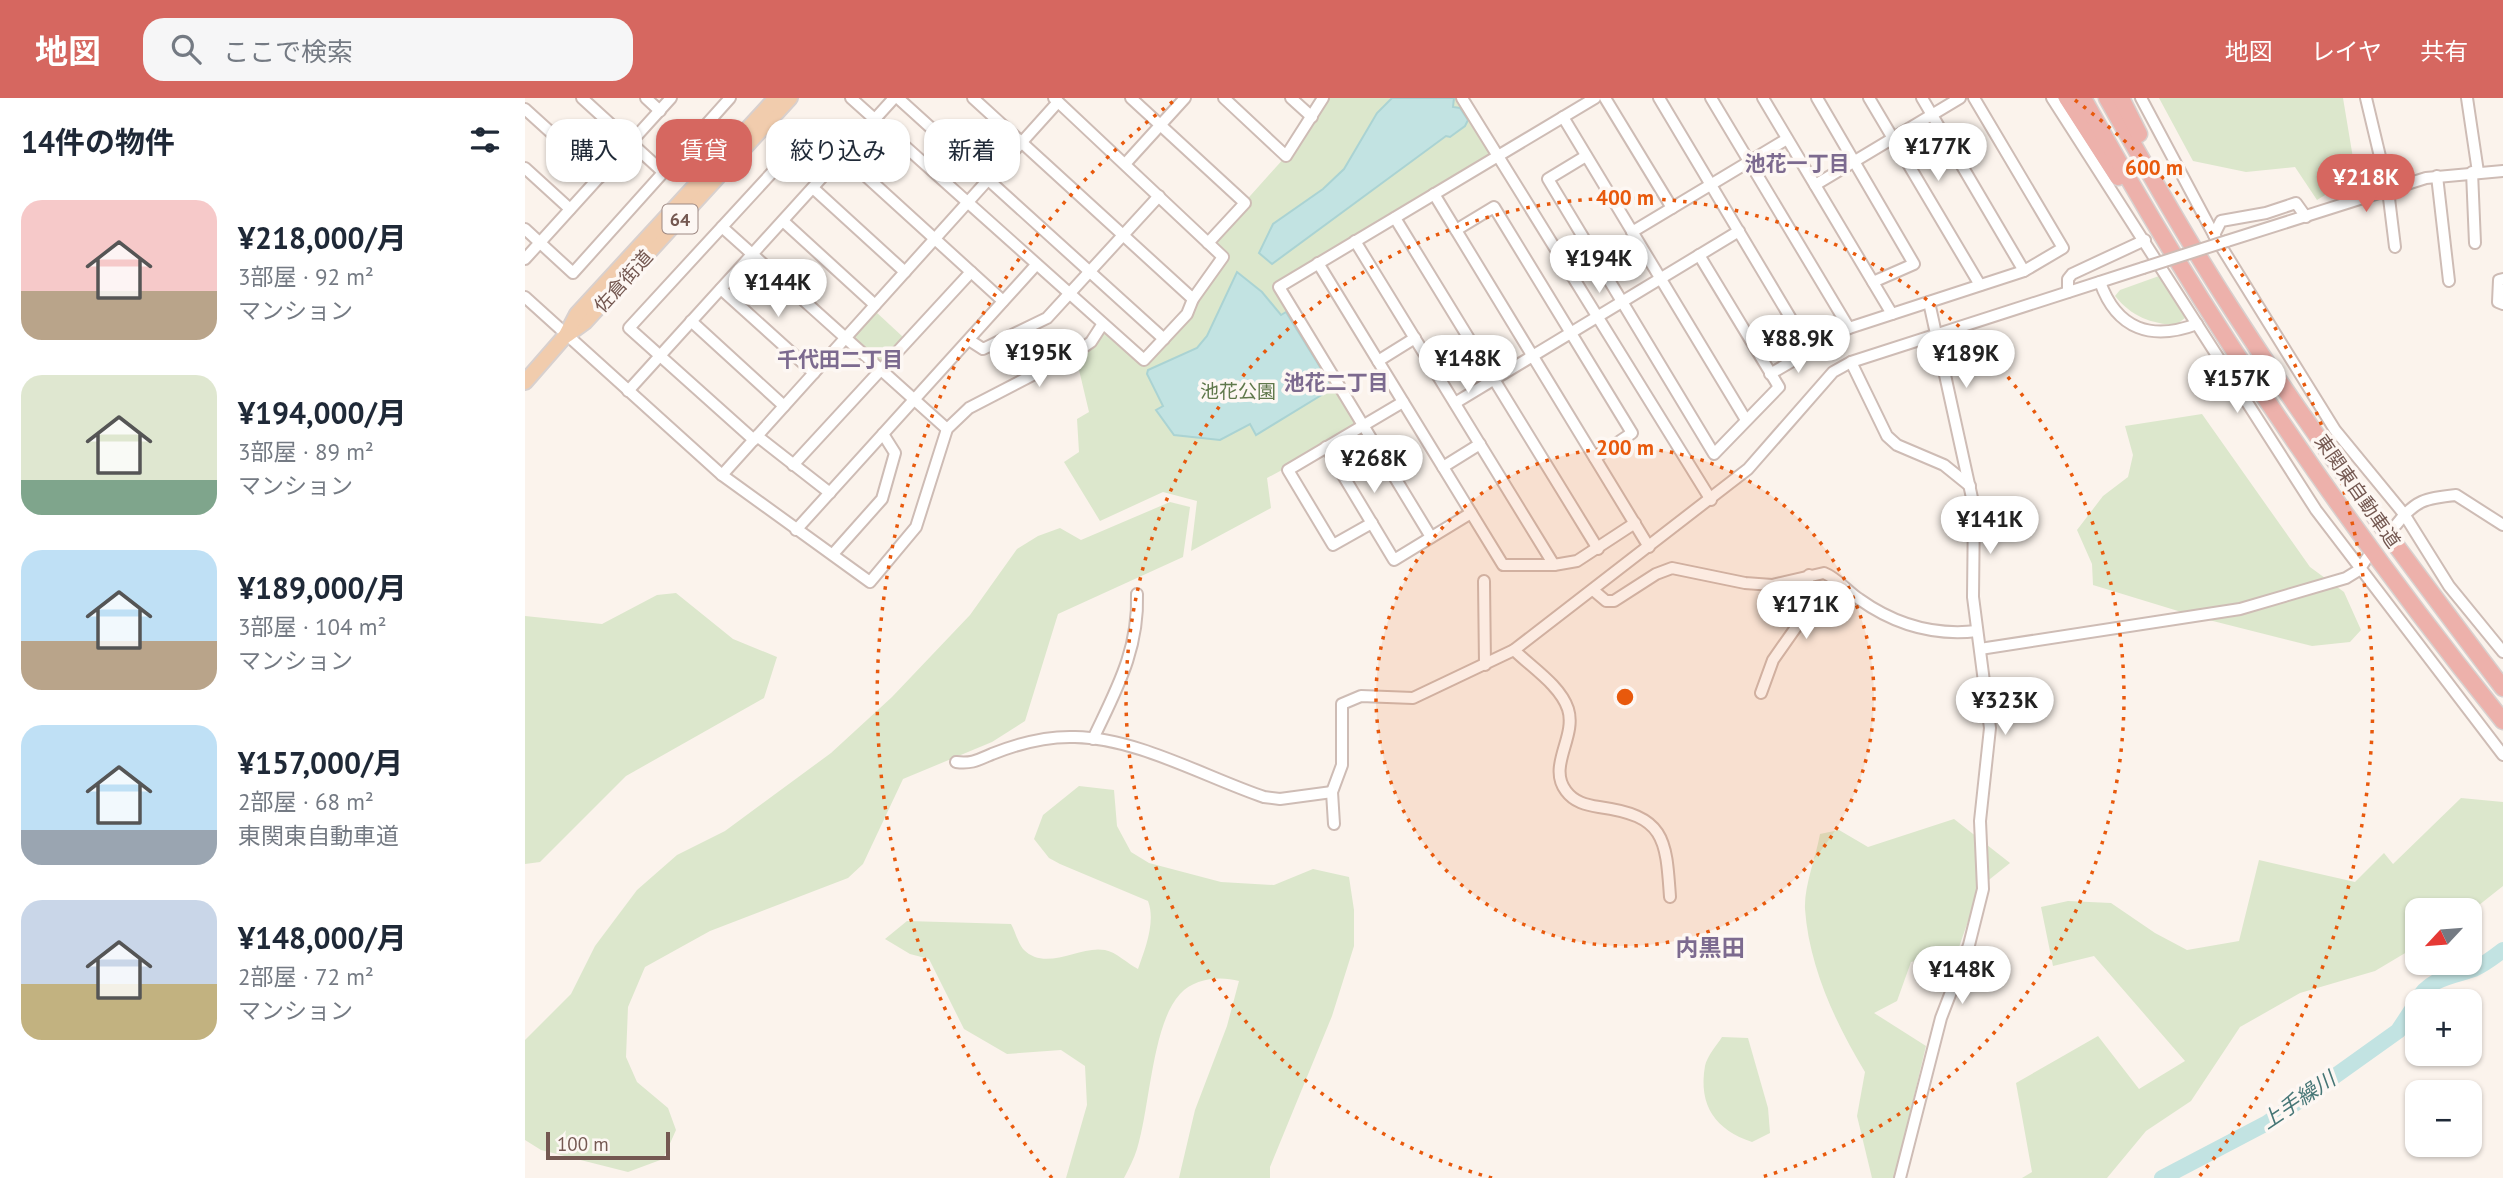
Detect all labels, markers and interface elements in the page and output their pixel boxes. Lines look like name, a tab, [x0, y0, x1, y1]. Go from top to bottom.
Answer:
search box	[143, 18, 633, 81]
text: 地図	[35, 29, 101, 72]
icon: search	[167, 30, 205, 68]
text: ここで検索	[223, 35, 353, 68]
text: 地図	[2225, 36, 2273, 67]
text: レイヤ	[2311, 36, 2382, 67]
text: 共有	[2420, 36, 2468, 67]
chip: 購入	[546, 119, 642, 182]
chip: 賃貸	[656, 119, 752, 182]
chip: 絞り込み	[766, 119, 910, 182]
chip: 新着	[924, 119, 1020, 182]
icon: filters	[466, 121, 504, 159]
text: 14件の物件	[21, 122, 175, 161]
pin: ¥177K	[1889, 123, 1987, 183]
text: ¥177K	[1905, 131, 1971, 160]
district label: 池花一丁目	[1745, 150, 1850, 177]
text: 600 m	[2125, 154, 2183, 181]
pin: ¥218K	[2317, 155, 2415, 214]
text: ¥218K	[2333, 162, 2399, 191]
text: 400 m	[1596, 184, 1654, 211]
road number: 64	[663, 204, 697, 234]
text: ¥218,000/月	[238, 218, 407, 257]
icon: home	[77, 228, 161, 312]
pin: ¥194K	[1550, 236, 1648, 295]
text: ¥194K	[1566, 243, 1632, 272]
street label: 佐倉街道	[589, 245, 657, 317]
pin: ¥144K	[729, 260, 827, 319]
text: 3部屋 · 92 m²	[238, 262, 374, 291]
text: ¥144K	[745, 267, 811, 296]
text: マンション	[238, 296, 353, 325]
pin: ¥88.9K	[1741, 316, 1855, 375]
text: ¥88.9K	[1762, 323, 1834, 352]
pin: ¥195K	[990, 330, 1088, 389]
pin: ¥189K	[1917, 330, 2015, 390]
pin: ¥148K	[1419, 336, 1517, 395]
text: ¥195K	[1006, 337, 1072, 366]
text: ¥189K	[1933, 338, 1999, 367]
text: ¥148K	[1435, 343, 1501, 372]
district label: 千代田二丁目	[777, 346, 903, 373]
pin: ¥157K	[2188, 356, 2286, 415]
text: ¥157K	[2204, 363, 2270, 392]
district label: 池花二丁目	[1284, 369, 1389, 396]
park label: 池花公園	[1200, 379, 1276, 403]
text: ¥194,000/月	[238, 393, 407, 432]
icon: home	[77, 403, 161, 487]
street label: 東関東自動車道	[2310, 430, 2406, 552]
text: 200 m	[1596, 434, 1654, 461]
pin: ¥268K	[1325, 436, 1423, 495]
text: 3部屋 · 89 m²	[238, 437, 374, 466]
text: ¥268K	[1341, 443, 1407, 472]
text: マンション	[238, 471, 353, 500]
pin: ¥141K	[1941, 496, 2039, 556]
text: ¥141K	[1957, 504, 2023, 533]
text: ¥189,000/月	[238, 568, 407, 607]
icon: home	[77, 578, 161, 662]
pin: ¥171K	[1757, 582, 1855, 641]
text: ¥171K	[1773, 589, 1839, 618]
text: 3部屋 · 104 m²	[238, 612, 386, 641]
text: マンション	[238, 646, 353, 675]
pin: ¥323K	[1956, 678, 2054, 737]
centre of rings	[1613, 685, 1637, 709]
text: ¥323K	[1972, 685, 2038, 714]
text: ¥157,000/月	[238, 743, 403, 782]
icon: home	[77, 753, 161, 837]
text: 2部屋 · 68 m²	[238, 787, 374, 816]
text: 東関東自動車道	[238, 821, 399, 850]
north arrow	[2405, 898, 2481, 975]
map controls	[2405, 898, 2482, 1157]
text: ¥148,000/月	[238, 918, 407, 957]
icon: home	[77, 928, 161, 1012]
district label: 内黒田	[1676, 933, 1745, 962]
pin: ¥148K	[1913, 946, 2011, 1006]
text: ¥148K	[1929, 954, 1995, 983]
text: 2部屋 · 72 m²	[238, 962, 374, 991]
button: +	[2405, 989, 2482, 1066]
text: マンション	[238, 996, 353, 1025]
water label: 上手繰川	[2256, 1064, 2342, 1135]
button: −	[2405, 1080, 2482, 1157]
scale bar	[546, 1129, 670, 1161]
text: 100 m	[557, 1132, 609, 1156]

